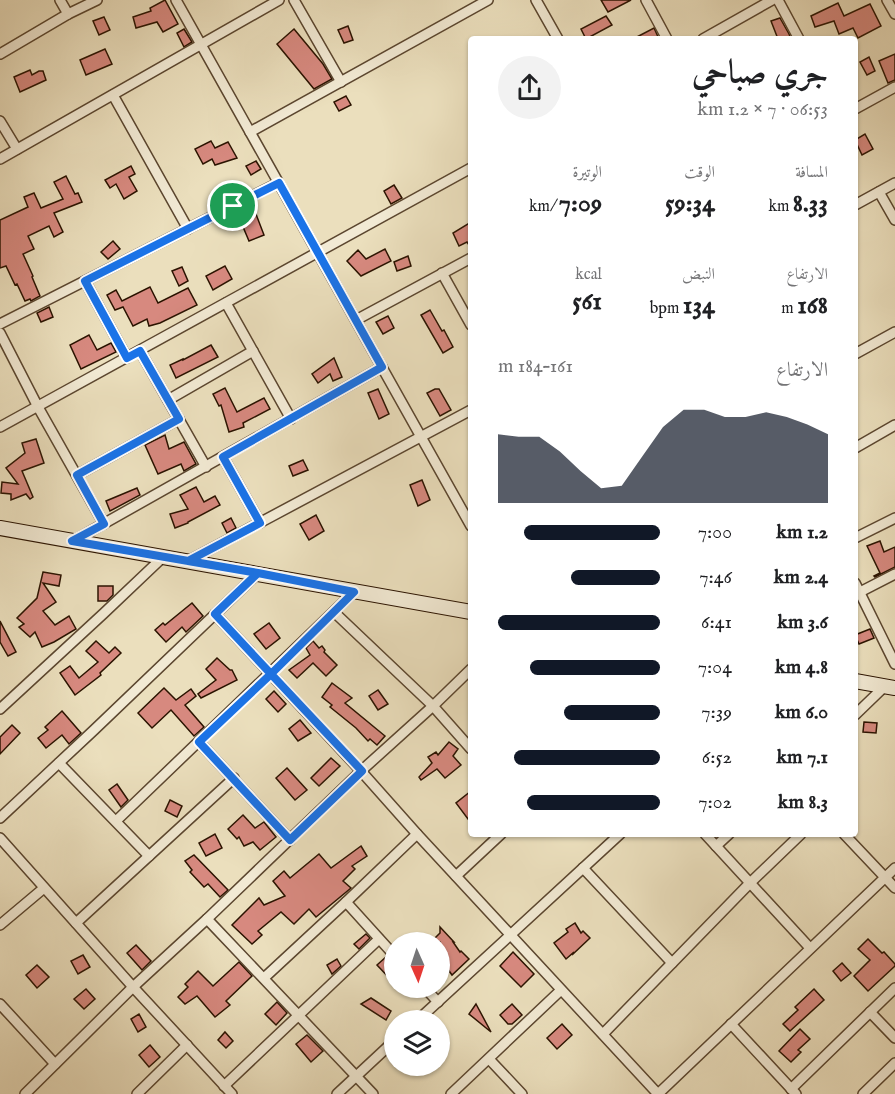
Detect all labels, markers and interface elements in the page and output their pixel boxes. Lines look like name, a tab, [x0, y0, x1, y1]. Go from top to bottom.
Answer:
text: جري صباحي	[692, 53, 828, 95]
button: share	[498, 56, 561, 119]
text: 06:53 · 7 × 1.2 km	[697, 97, 828, 122]
text: الوتيرة	[572, 163, 602, 183]
text: الوقت	[684, 163, 715, 183]
text: المسافة	[795, 163, 828, 183]
pin	[207, 180, 258, 231]
text: 7:09	[559, 187, 602, 220]
text: 59:34	[665, 187, 715, 220]
text: 8.33	[793, 187, 828, 220]
icon: arrive	[216, 189, 249, 222]
text: /km	[529, 197, 559, 217]
text: km	[768, 197, 793, 217]
text: kcal	[575, 265, 602, 285]
text: النبض	[682, 265, 715, 285]
text: الارتفاع	[786, 265, 828, 285]
text: 561	[572, 285, 602, 318]
text: 134	[683, 289, 715, 322]
text: 168	[797, 289, 828, 322]
text: bpm	[650, 299, 683, 319]
text: m	[781, 299, 797, 319]
text: 161–184 m	[498, 354, 573, 379]
text: الارتفاع	[776, 358, 828, 383]
text: 7:00	[698, 520, 732, 545]
text: 1.2 km	[776, 520, 828, 545]
text: 7:46	[699, 565, 732, 590]
text: 2.4 km	[774, 565, 828, 590]
text: 6:41	[701, 610, 732, 635]
text: 3.6 km	[777, 610, 828, 635]
text: 7:04	[698, 655, 732, 680]
text: 4.8 km	[775, 655, 828, 680]
text: 7:39	[701, 700, 732, 725]
text: 6.0 km	[775, 700, 828, 725]
text: 6:52	[702, 745, 732, 770]
text: 7.1 km	[776, 745, 828, 770]
text: 7:02	[698, 790, 732, 815]
text: 8.3 km	[778, 790, 828, 815]
north arrow	[384, 932, 450, 998]
map controls	[384, 932, 450, 1076]
button: layers	[384, 1010, 450, 1076]

